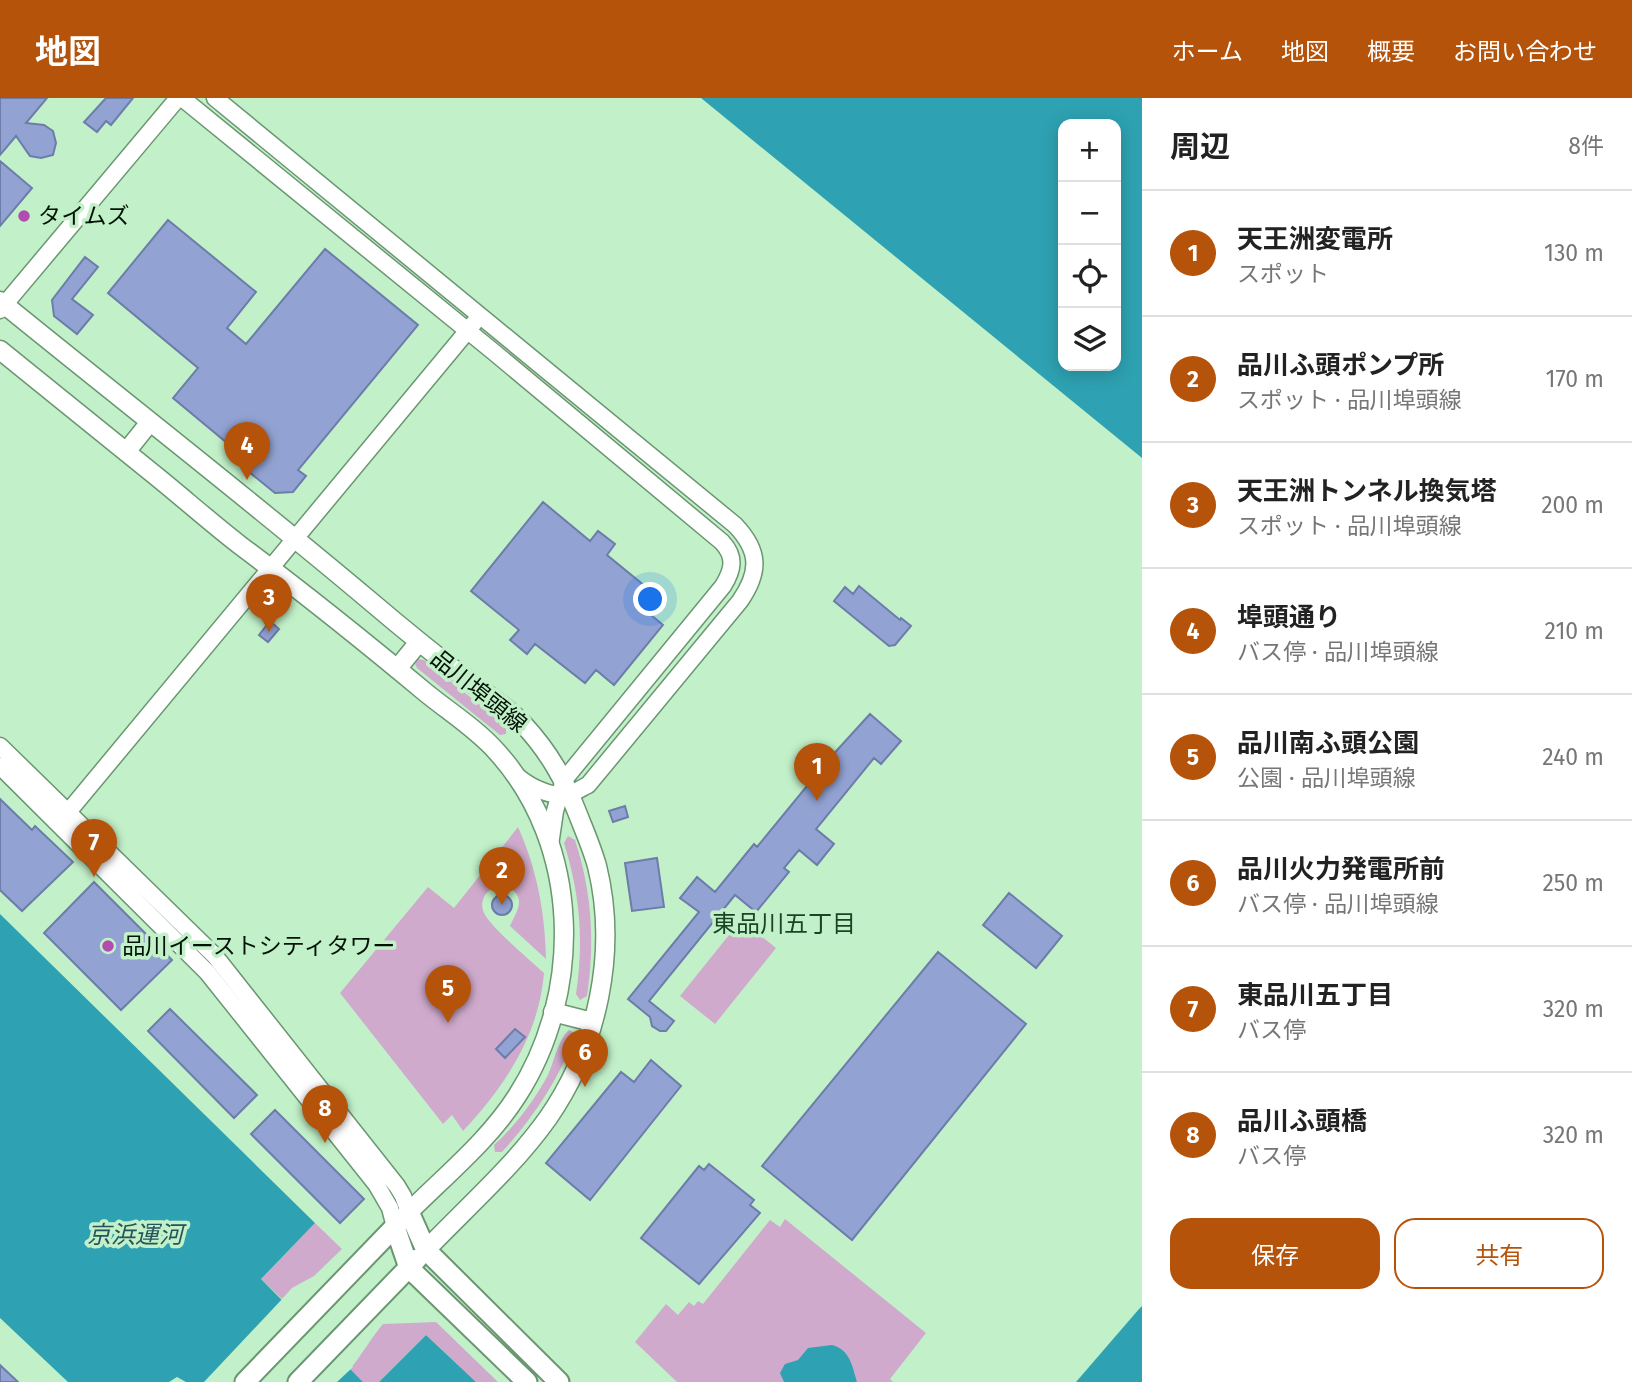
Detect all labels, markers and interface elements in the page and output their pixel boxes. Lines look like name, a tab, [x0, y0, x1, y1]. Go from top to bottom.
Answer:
text: 地図	[35, 32, 101, 72]
text: ホーム	[1172, 38, 1243, 66]
text: 地図	[1281, 38, 1329, 66]
text: 概要	[1367, 38, 1415, 66]
text: お問い合わせ	[1453, 38, 1597, 66]
map controls	[1058, 119, 1121, 371]
button: +	[1058, 119, 1121, 182]
text: 周辺	[1170, 129, 1230, 165]
text: 8件	[1568, 132, 1604, 160]
button: −	[1058, 182, 1121, 245]
place label: タイムズ	[38, 202, 130, 230]
marker: タイムズ	[16, 208, 32, 224]
text: 天王洲変電所	[1237, 224, 1393, 255]
text: 1	[1188, 239, 1198, 267]
text: 130 m	[1544, 239, 1604, 267]
button: locate	[1058, 245, 1121, 308]
text: スポット	[1237, 260, 1329, 288]
button: layers	[1058, 308, 1121, 371]
text: 品川ふ頭ポンプ所	[1237, 350, 1444, 381]
text: 2	[1187, 365, 1199, 393]
text: 170 m	[1545, 365, 1604, 393]
text: スポット · 品川埠頭線	[1237, 386, 1462, 414]
pin: 4	[224, 422, 270, 480]
text: 天王洲トンネル換気塔	[1237, 476, 1496, 507]
text: 3	[1187, 491, 1199, 519]
text: 200 m	[1541, 491, 1604, 519]
text: スポット · 品川埠頭線	[1237, 512, 1462, 540]
pin: 3	[246, 574, 292, 632]
your location	[633, 582, 667, 616]
text: 埠頭通り	[1237, 602, 1341, 633]
text: 4	[1187, 617, 1200, 645]
text: 210 m	[1545, 617, 1604, 645]
text: バス停 · 品川埠頭線	[1237, 638, 1439, 666]
street label: 品川埠頭線	[426, 644, 532, 738]
text: 品川南ふ頭公園	[1237, 728, 1419, 759]
pin: 1	[794, 743, 840, 801]
text: 5	[1187, 743, 1199, 771]
text: 240 m	[1542, 743, 1604, 771]
text: 公園 · 品川埠頭線	[1237, 764, 1416, 792]
pin: 7	[71, 819, 117, 877]
pin: 2	[479, 847, 525, 905]
text: 品川火力発電所前	[1237, 854, 1445, 885]
text: 6	[1187, 869, 1199, 897]
text: 250 m	[1542, 869, 1604, 897]
text: バス停 · 品川埠頭線	[1237, 890, 1439, 918]
district label: 東品川五丁目	[712, 910, 856, 938]
place label: 品川イーストシティタワー	[122, 932, 395, 960]
marker: 品川イーストシティタワー	[100, 938, 116, 954]
pin: 5	[425, 965, 471, 1023]
text: 東品川五丁目	[1237, 980, 1393, 1011]
text: 7	[1188, 995, 1198, 1023]
text: 320 m	[1543, 995, 1604, 1023]
text: バス停	[1237, 1016, 1306, 1044]
pin: 6	[562, 1029, 608, 1087]
pin: 8	[302, 1085, 348, 1143]
text: 品川ふ頭橋	[1237, 1106, 1367, 1137]
text: 8	[1186, 1121, 1200, 1149]
text: 320 m	[1543, 1121, 1604, 1149]
text: バス停	[1237, 1142, 1306, 1170]
button: 保存	[1170, 1218, 1380, 1289]
button: 共有	[1394, 1218, 1604, 1289]
water label: 京浜運河	[87, 1221, 187, 1249]

